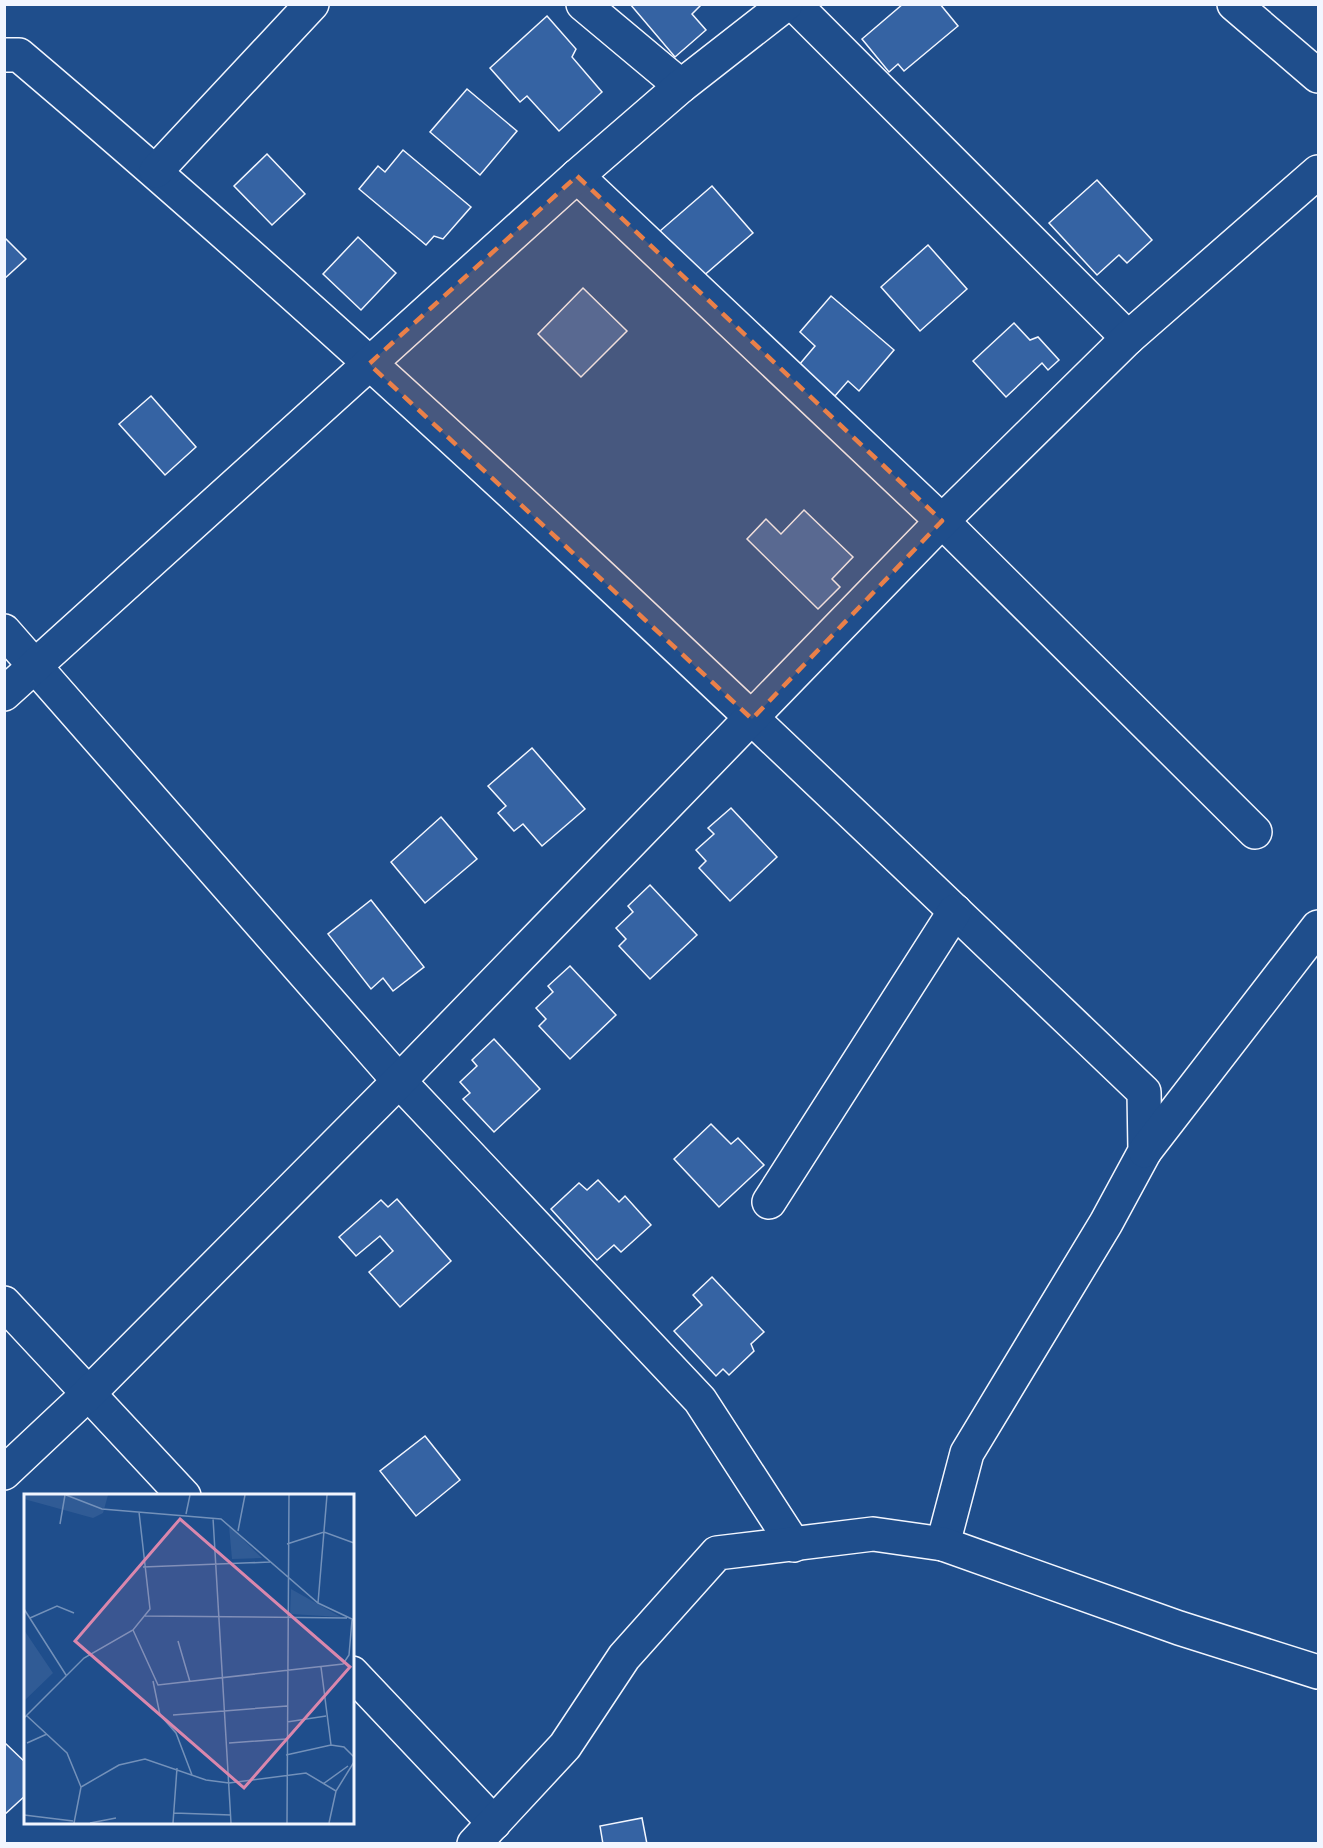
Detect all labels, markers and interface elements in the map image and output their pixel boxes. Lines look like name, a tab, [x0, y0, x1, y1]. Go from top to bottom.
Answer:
inset map	[24, 1494, 354, 1824]

